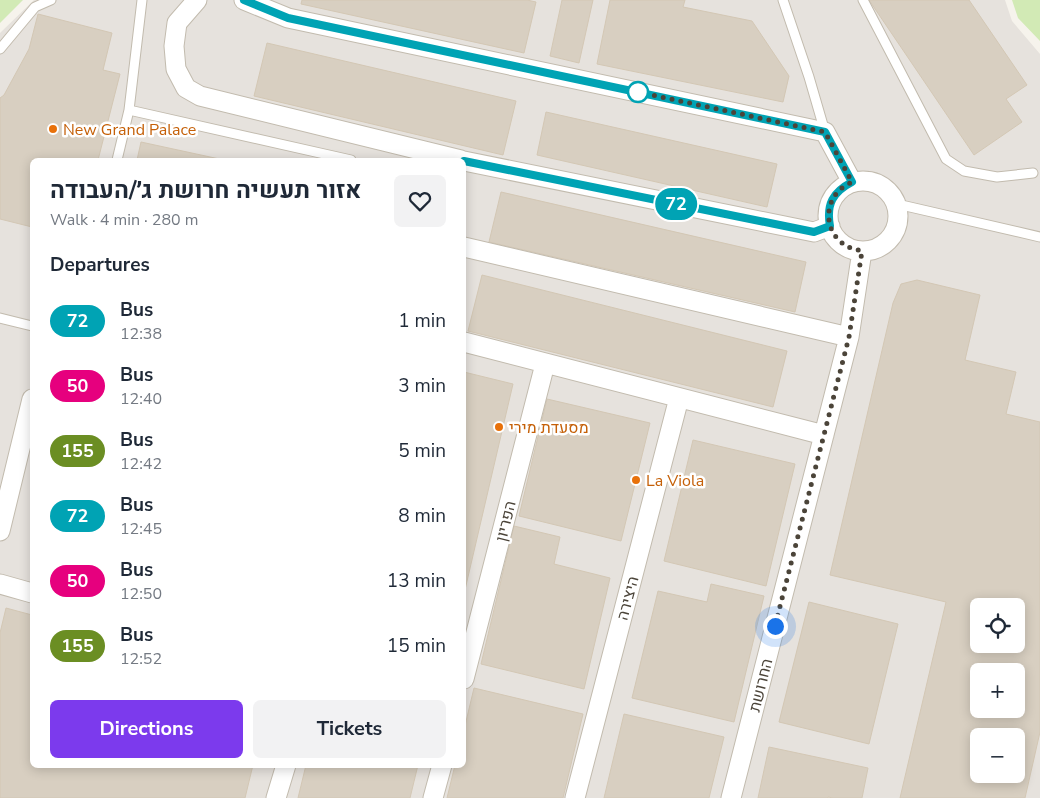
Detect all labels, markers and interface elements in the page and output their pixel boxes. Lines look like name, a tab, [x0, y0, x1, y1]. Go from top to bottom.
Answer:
unlabelled marker	[627, 81, 649, 103]
place label: New Grand Palace	[63, 119, 196, 141]
marker: New Grand Palace	[47, 123, 59, 135]
text: אזור תעשיה חרושת ג׳/העבודה	[50, 174, 361, 206]
button: heart	[394, 175, 446, 227]
line badge: 72	[654, 188, 698, 220]
text: 72	[665, 192, 687, 216]
text: Walk · 4 min · 280 m	[50, 209, 198, 231]
text: Departures	[50, 252, 150, 278]
text: Bus	[120, 297, 153, 323]
text: 1 min	[398, 308, 446, 334]
text: 72	[67, 309, 88, 333]
text: 12:38	[120, 323, 162, 345]
text: Bus	[120, 362, 153, 388]
text: 3 min	[398, 373, 446, 399]
text: 50	[67, 374, 88, 398]
text: 12:40	[120, 388, 162, 410]
place label: מסעדת מירי	[509, 417, 589, 439]
marker: מסעדת מירי	[493, 421, 505, 433]
text: Bus	[120, 427, 153, 453]
text: 5 min	[398, 438, 446, 464]
text: 155	[61, 439, 94, 463]
text: 12:42	[120, 453, 162, 475]
place label: La Viola	[646, 470, 704, 492]
marker: La Viola	[630, 474, 642, 486]
text: Bus	[120, 492, 153, 518]
street label: הפריון	[490, 498, 522, 544]
text: 8 min	[398, 503, 446, 529]
text: 72	[67, 504, 88, 528]
text: 12:45	[120, 518, 162, 540]
text: Bus	[120, 557, 153, 583]
text: 13 min	[387, 568, 446, 594]
text: 50	[67, 569, 88, 593]
street label: היצירה	[612, 574, 644, 623]
text: 12:50	[120, 583, 162, 605]
map controls	[970, 598, 1025, 783]
button: locate	[970, 598, 1025, 653]
your location	[763, 614, 788, 639]
text: Bus	[120, 622, 153, 648]
text: 15 min	[387, 633, 446, 659]
text: 155	[61, 634, 94, 658]
text: 12:52	[120, 648, 162, 670]
street label: החרושת	[744, 656, 778, 714]
button: +	[970, 663, 1025, 718]
button: Directions	[50, 700, 243, 758]
button: Tickets	[253, 700, 446, 758]
button: −	[970, 728, 1025, 783]

